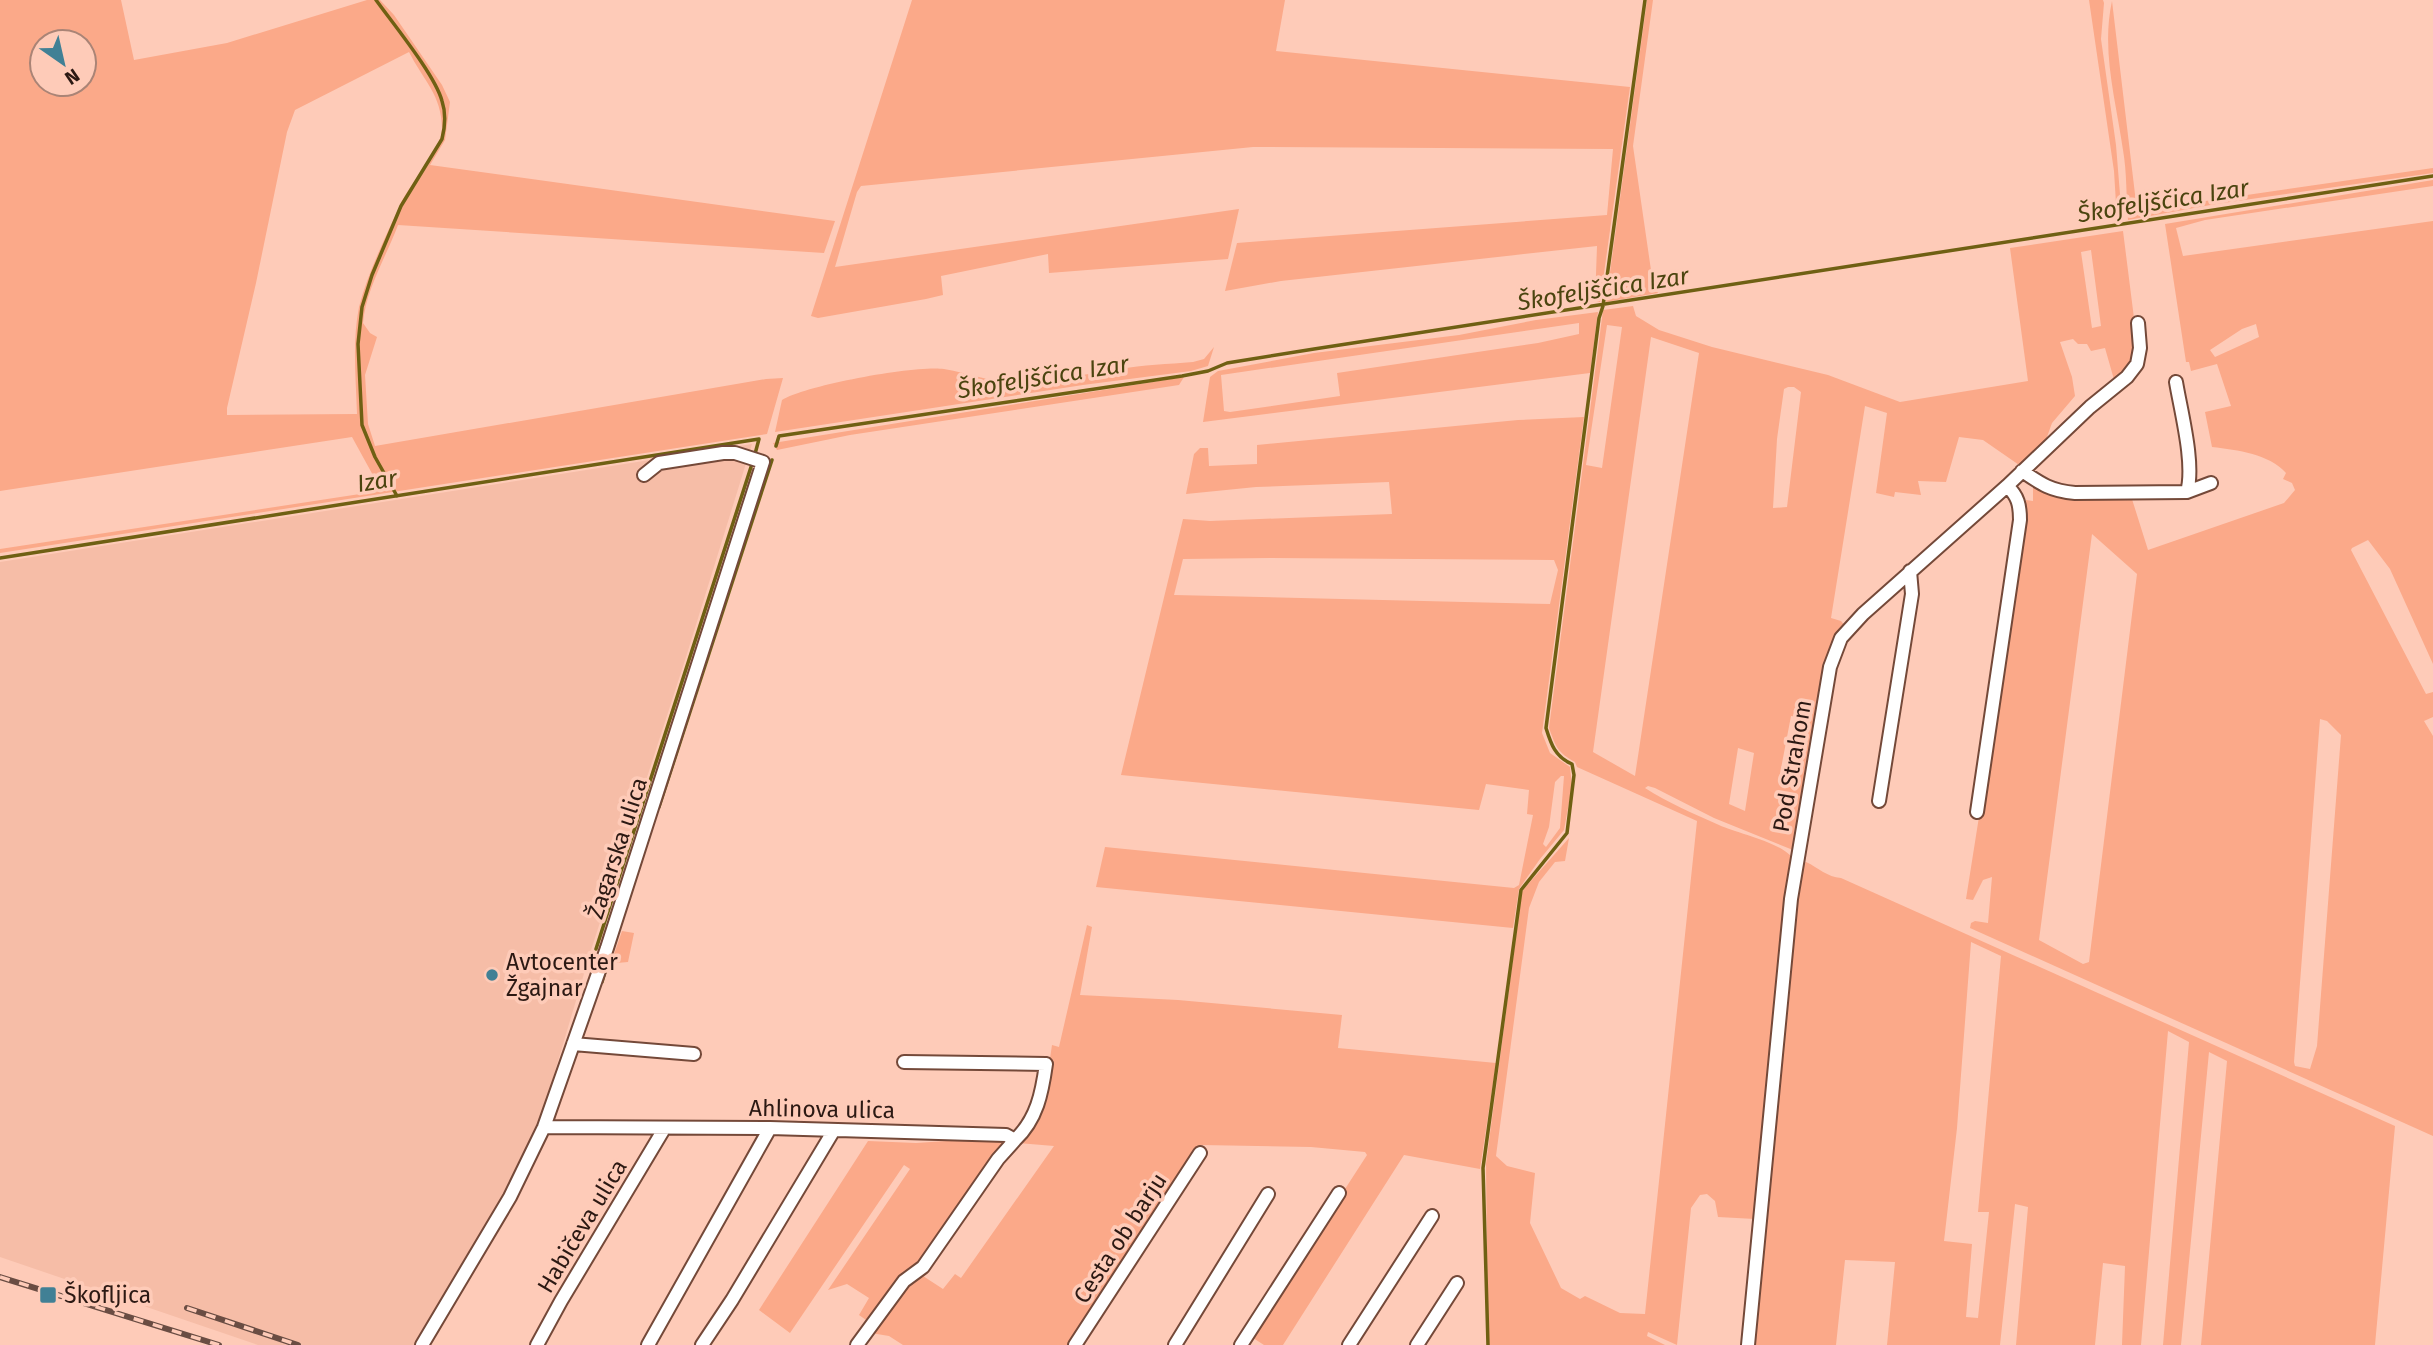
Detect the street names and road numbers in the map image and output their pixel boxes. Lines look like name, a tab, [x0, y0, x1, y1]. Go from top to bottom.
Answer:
street label: Pod Strahom	[1767, 698, 1817, 834]
street label: Žagarska ulica	[581, 774, 653, 922]
street label: Ahlinova ulica	[749, 1094, 895, 1124]
street label: Habičeva ulica	[531, 1154, 633, 1298]
street label: Cesta ob barju	[1067, 1167, 1173, 1309]

